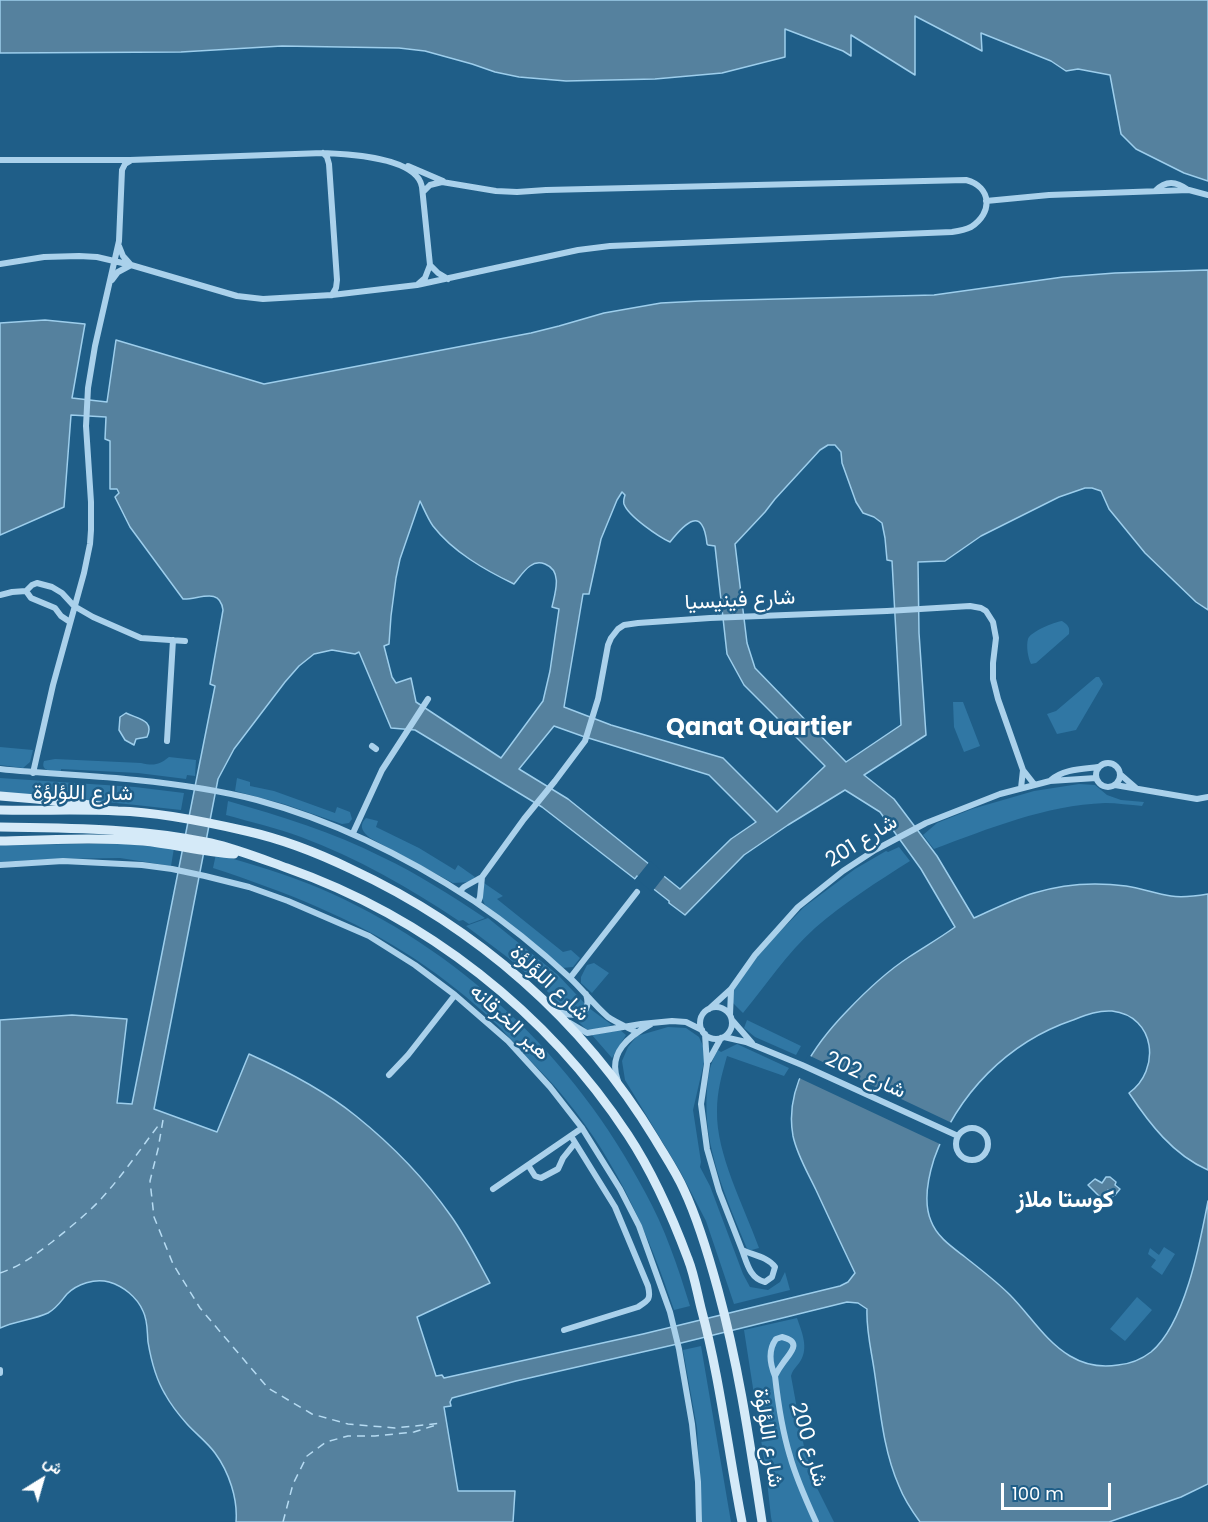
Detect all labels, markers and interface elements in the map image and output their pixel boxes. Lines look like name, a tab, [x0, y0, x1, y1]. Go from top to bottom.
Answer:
street label: شارع فينيسيا	[684, 586, 796, 616]
district label: Qanat Quartier	[666, 715, 852, 743]
street label: شارع اللؤلؤة	[33, 781, 133, 807]
street label: شارع 201	[821, 810, 903, 874]
street label: شارع اللؤلؤة	[504, 941, 594, 1027]
street label: هير الخرقانه	[464, 980, 554, 1066]
street label: شارع 202	[821, 1047, 909, 1105]
district label: كوستا ملاز	[1016, 1187, 1114, 1215]
street label: شارع اللؤلؤة	[747, 1387, 787, 1489]
street label: شارع 200	[784, 1400, 832, 1490]
north arrow	[12, 1450, 72, 1510]
text: ش	[39, 1450, 68, 1480]
scale bar	[1004, 1471, 1114, 1509]
text: 100 m	[1012, 1481, 1064, 1506]

